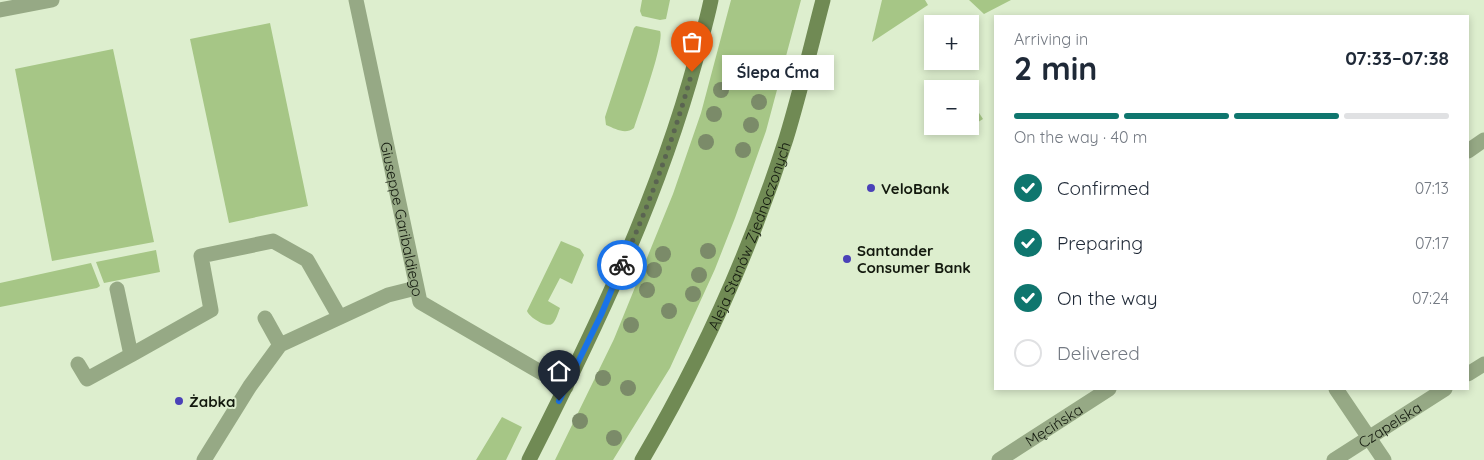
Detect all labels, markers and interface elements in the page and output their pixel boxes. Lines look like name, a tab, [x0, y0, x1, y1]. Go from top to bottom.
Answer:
map controls	[924, 15, 979, 135]
button: +	[924, 15, 979, 70]
pin	[671, 21, 713, 72]
icon: bag	[678, 28, 706, 56]
text: Arriving in	[1014, 29, 1088, 49]
text: 07:33–07:38	[1345, 46, 1449, 70]
text: 2 min	[1014, 48, 1097, 88]
callout: Ślepa Ćma	[722, 54, 834, 90]
text: Ślepa Ćma	[737, 62, 819, 82]
button: −	[924, 80, 979, 135]
text: On the way · 40 m	[1014, 127, 1147, 147]
street label: Aleja Stanów Zjednoczonych	[703, 139, 794, 333]
street label: Giuseppe Garibaldiego	[377, 140, 428, 298]
icon: check	[1014, 174, 1042, 202]
text: Confirmed	[1057, 176, 1150, 200]
text: 07:13	[1415, 178, 1449, 198]
place label: VeloBank	[881, 179, 950, 198]
marker: VeloBank	[865, 182, 877, 194]
icon: check	[1014, 229, 1042, 257]
text: Preparing	[1057, 231, 1143, 255]
text: 07:17	[1415, 233, 1449, 253]
courier	[597, 240, 647, 290]
place label: Santander Consumer Bank	[857, 241, 971, 277]
icon: bike	[608, 251, 636, 279]
marker: Santander Consumer Bank	[841, 253, 853, 265]
icon: check	[1014, 284, 1042, 312]
text: On the way	[1057, 286, 1158, 310]
text: 07:24	[1412, 288, 1449, 308]
text: Delivered	[1057, 341, 1140, 365]
pin	[538, 350, 580, 401]
icon: home	[545, 357, 573, 385]
place label: Żabka	[189, 392, 235, 411]
marker: Żabka	[173, 395, 185, 407]
street label: Czapelska	[1354, 397, 1425, 452]
street label: Męcińska	[1021, 399, 1086, 450]

